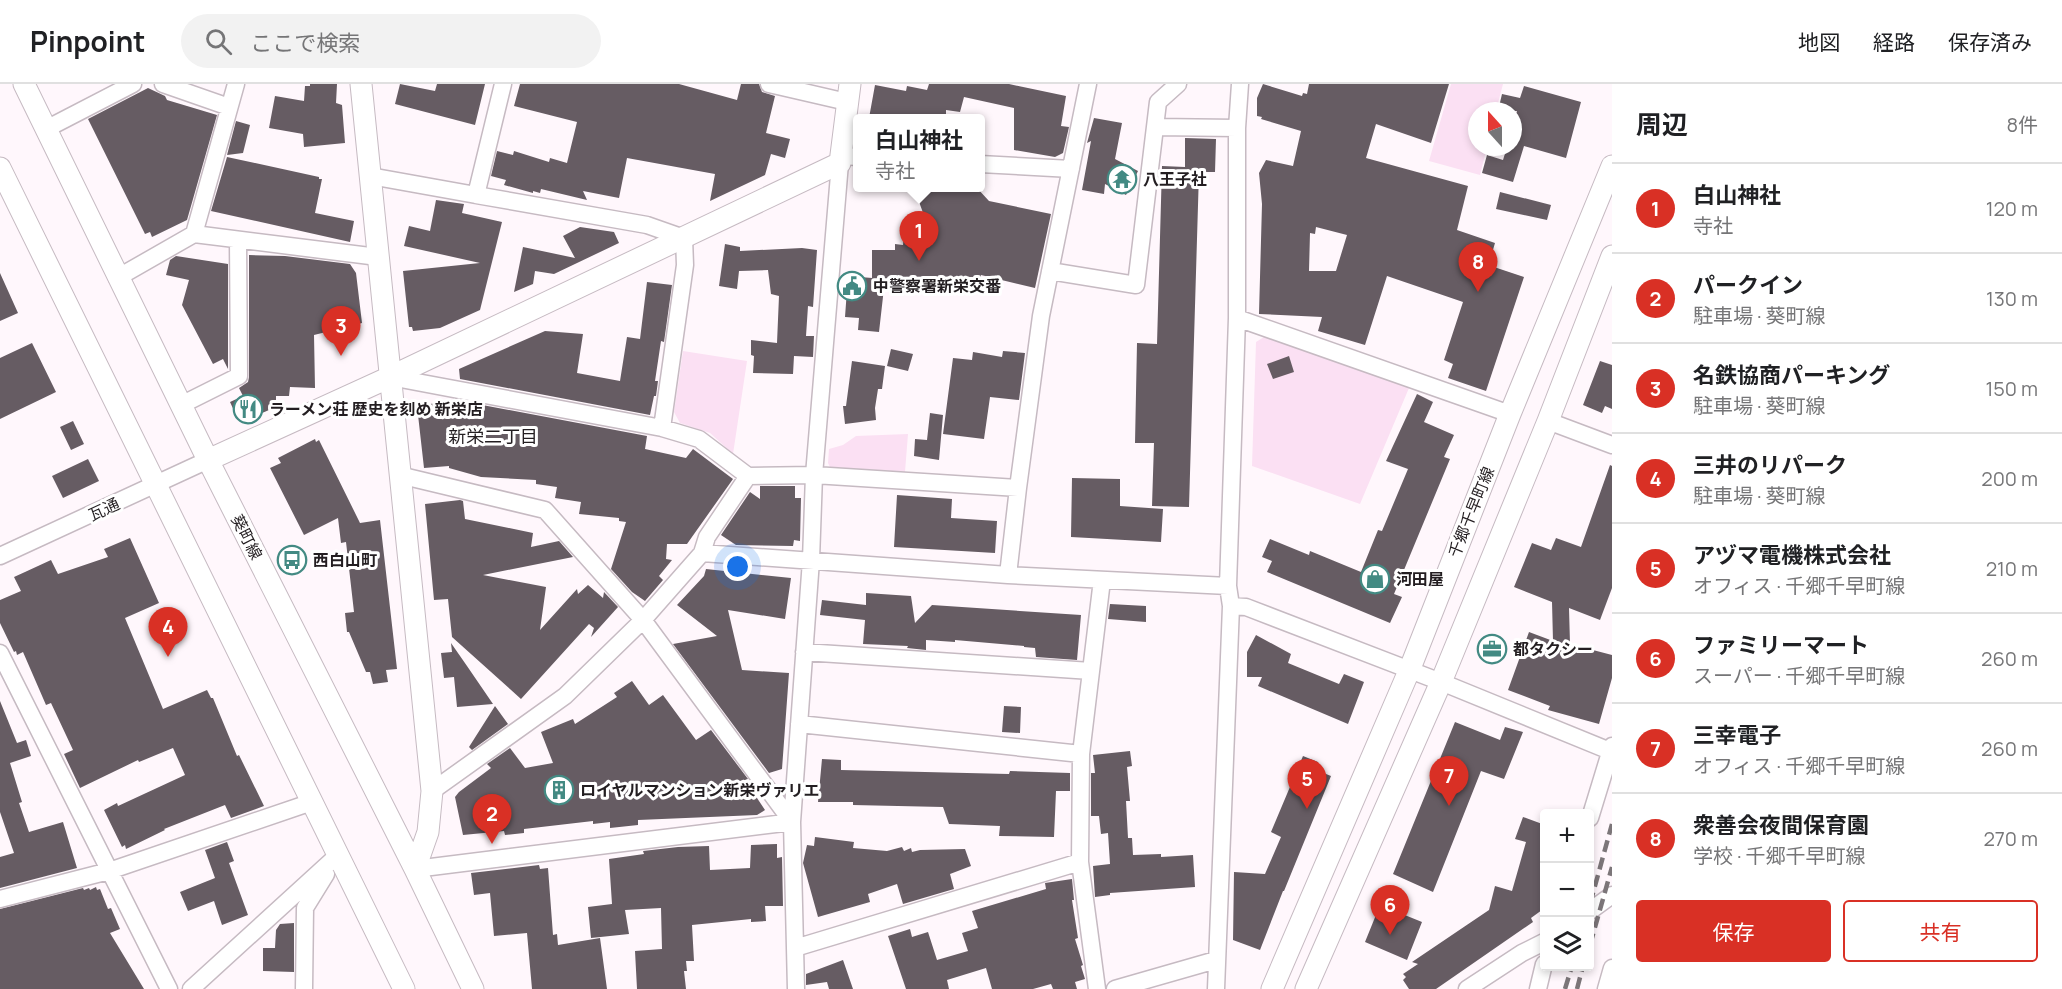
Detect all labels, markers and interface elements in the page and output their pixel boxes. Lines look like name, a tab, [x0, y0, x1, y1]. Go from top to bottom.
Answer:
search box	[181, 14, 601, 68]
text: Pinpoint	[30, 22, 145, 60]
icon: search	[202, 25, 235, 58]
text: ここで検索	[250, 28, 360, 58]
text: 地図	[1798, 28, 1840, 56]
text: 経路	[1873, 28, 1915, 56]
text: 保存済み	[1948, 28, 2032, 56]
north arrow	[1468, 102, 1522, 156]
text: 周辺	[1636, 106, 1688, 142]
text: 8件	[2006, 111, 2038, 138]
popup	[853, 114, 985, 192]
text: 白山神社	[875, 125, 963, 155]
text: 寺社	[875, 157, 915, 184]
temple icon: 八王子社	[1106, 163, 1138, 195]
place label: 八王子社	[1143, 168, 1207, 190]
text: 白山神社	[1693, 180, 1781, 210]
text: 1	[1651, 195, 1660, 222]
text: 120 m	[1986, 195, 2038, 222]
pin: 1	[900, 212, 938, 261]
text: 寺社	[1693, 212, 1733, 239]
pin: 8	[1458, 242, 1498, 292]
public building icon: 中警察署新栄交番	[836, 270, 868, 302]
text: パークイン	[1693, 270, 1803, 300]
place label: 中警察署新栄交番	[873, 275, 1001, 297]
text: 2	[1650, 285, 1661, 312]
text: 130 m	[1986, 285, 2038, 312]
text: 駐車場 · 葵町線	[1693, 302, 1826, 329]
pin: 3	[322, 306, 360, 356]
text: 名鉄協商パーキング	[1693, 360, 1890, 390]
text: 3	[1650, 375, 1661, 402]
text: 150 m	[1985, 375, 2038, 402]
text: 駐車場 · 葵町線	[1693, 392, 1826, 419]
restaurant icon: ラーメン荘 歴史を刻め 新栄店	[232, 393, 264, 425]
place label: ラーメン荘 歴史を刻め 新栄店	[269, 398, 483, 420]
district label: 新栄二丁目	[448, 424, 538, 448]
text: 三井のリパーク	[1693, 450, 1847, 480]
street label: 千郷千早町線	[1443, 463, 1499, 561]
text: 4	[1649, 465, 1662, 492]
text: 200 m	[1981, 465, 2038, 492]
text: 駐車場 · 葵町線	[1693, 482, 1826, 509]
street label: 瓦通	[85, 492, 123, 526]
street label: 葵町線	[226, 511, 268, 563]
text: アヅマ電機株式会社	[1693, 540, 1891, 570]
bus stop icon: 西白山町	[276, 544, 308, 576]
place label: 西白山町	[313, 549, 377, 571]
your location	[723, 552, 752, 581]
text: 5	[1650, 555, 1661, 582]
text: 210 m	[1986, 555, 2038, 582]
shop icon: 河田屋	[1359, 563, 1391, 595]
place label: 河田屋	[1396, 568, 1444, 590]
text: オフィス · 千郷千早町線	[1693, 572, 1905, 599]
pin: 4	[148, 608, 188, 657]
text: ファミリーマート	[1693, 630, 1869, 660]
office icon: 都タクシー	[1476, 633, 1508, 665]
place label: 都タクシー	[1513, 638, 1593, 660]
text: 6	[1649, 645, 1662, 672]
text: 260 m	[1981, 645, 2038, 672]
text: スーパー · 千郷千早町線	[1693, 662, 1905, 689]
text: 三幸電子	[1693, 720, 1781, 750]
text: 7	[1650, 735, 1661, 762]
text: 260 m	[1981, 735, 2038, 762]
text: オフィス · 千郷千早町線	[1693, 752, 1905, 779]
pin: 7	[1430, 756, 1468, 806]
pin: 5	[1288, 760, 1326, 809]
building icon: ロイヤルマンション新栄ヴァリエ	[543, 774, 575, 806]
place label: ロイヤルマンション新栄ヴァリエ	[580, 779, 820, 801]
pin: 2	[472, 794, 512, 844]
map controls	[1540, 809, 1594, 971]
button: +	[1540, 809, 1594, 863]
text: 衆善会夜間保育園	[1693, 810, 1869, 840]
text: 8	[1649, 825, 1662, 852]
text: 270 m	[1983, 825, 2038, 852]
text: 学校 · 千郷千早町線	[1693, 842, 1866, 869]
button: −	[1540, 863, 1594, 917]
pin: 6	[1370, 886, 1410, 935]
button: 保存	[1636, 900, 1831, 962]
button: 共有	[1843, 900, 2038, 962]
button: layers	[1540, 917, 1594, 971]

